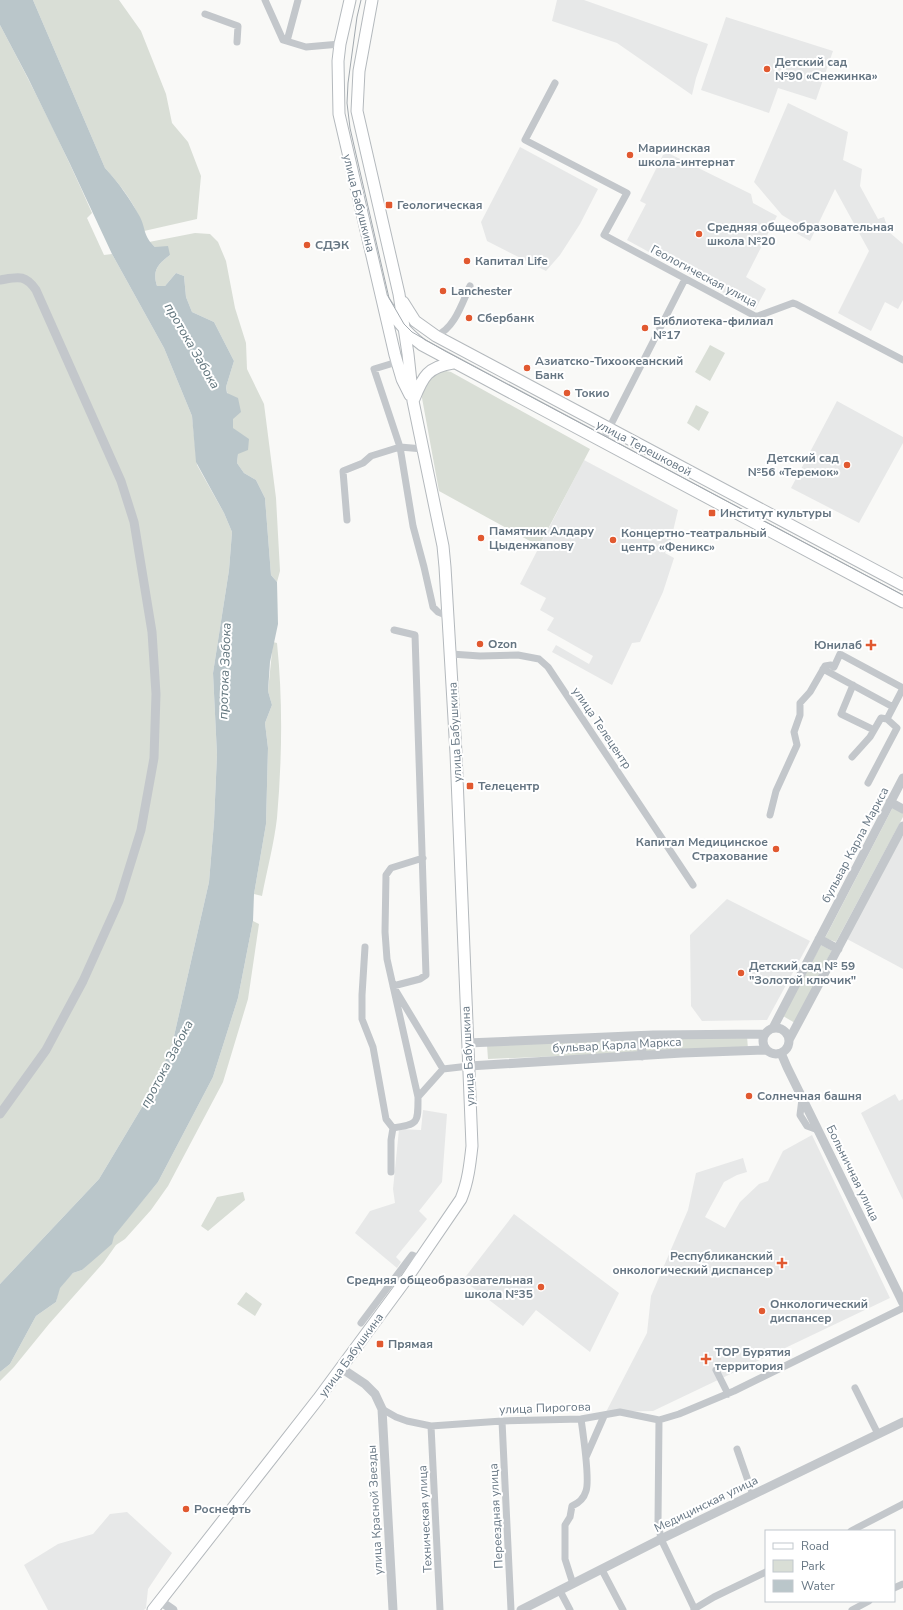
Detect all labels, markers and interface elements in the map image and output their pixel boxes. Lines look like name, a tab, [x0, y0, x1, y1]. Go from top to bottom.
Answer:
place label: Детский сад №90 «Снежинка»	[775, 54, 878, 84]
marker: Детский сад №90 «Снежинка»	[762, 64, 772, 74]
place label: Мариинская школа-интернат	[638, 140, 735, 170]
marker: Мариинская школа-интернат	[625, 150, 635, 160]
street label: улица Бабушкина	[339, 152, 379, 254]
place label: Геологическая	[397, 197, 482, 213]
marker: Геологическая	[384, 200, 394, 210]
place label: Средняя общеобразовательная школа №20	[707, 219, 894, 249]
marker: Средняя общеобразовательная школа №20	[694, 229, 704, 239]
place label: СДЭК	[315, 237, 350, 253]
marker: СДЭК	[302, 240, 312, 250]
street label: Геологическая улица	[648, 241, 760, 311]
place label: Капитал Life	[475, 253, 548, 269]
marker: Капитал Life	[462, 256, 472, 266]
place label: Lanchester	[451, 283, 512, 299]
marker: Lanchester	[438, 286, 448, 296]
water label: протока Забока	[160, 300, 224, 392]
place label: Сбербанк	[477, 310, 534, 326]
marker: Сбербанк	[464, 313, 474, 323]
place label: Библиотека-филиал №17	[653, 313, 773, 343]
marker: Библиотека-филиал №17	[640, 323, 650, 333]
place label: Азиатско-Тихоокеанский Банк	[535, 353, 683, 383]
marker: Азиатско-Тихоокеанский Банк	[522, 363, 532, 373]
place label: Токио	[575, 385, 610, 401]
marker: Токио	[562, 388, 572, 398]
street label: улица Терешковой	[593, 416, 695, 480]
place label: Детский сад №56 «Теремок»	[748, 450, 840, 480]
marker: Детский сад №56 «Теремок»	[842, 460, 852, 470]
place label: Институт культуры	[720, 505, 832, 521]
marker: Институт культуры	[707, 508, 717, 518]
place label: Памятник Алдару Цыденжапову	[489, 523, 595, 553]
place label: Концертно-театральный центр «Феникс»	[621, 525, 767, 555]
marker: Памятник Алдару Цыденжапову	[476, 533, 486, 543]
marker: Концертно-театральный центр «Феникс»	[608, 535, 618, 545]
water label: протока Забока	[214, 622, 236, 720]
place label: Ozon	[488, 636, 517, 652]
place label: Юнилаб	[814, 637, 862, 653]
marker: Ozon	[475, 639, 485, 649]
marker: Юнилаб	[865, 639, 877, 651]
street label: улица Бабушкина	[444, 681, 466, 783]
street label: улица Телецентр	[569, 684, 635, 772]
place label: Телецентр	[478, 778, 540, 794]
marker: Телецентр	[465, 781, 475, 791]
street label: бульвар Карла Маркса	[818, 784, 892, 906]
place label: Капитал Медицинское Страхование	[636, 834, 768, 864]
marker: Капитал Медицинское Страхование	[771, 844, 781, 854]
place label: Детский сад № 59 "Золотой ключик"	[749, 958, 856, 988]
marker: Детский сад № 59 "Золотой ключик"	[736, 968, 746, 978]
street label: улица Бабушкина	[457, 1005, 479, 1107]
water label: протока Забока	[136, 1017, 198, 1111]
street label: бульвар Карла Маркса	[552, 1034, 682, 1056]
place label: Солнечная башня	[757, 1088, 862, 1104]
marker: Солнечная башня	[744, 1091, 754, 1101]
street label: Больничная улица	[823, 1122, 883, 1224]
place label: Республиканский онкологический диспансер	[612, 1248, 773, 1278]
marker: Республиканский онкологический диспансер	[776, 1257, 788, 1269]
place label: Средняя общеобразовательная школа №35	[346, 1272, 533, 1302]
marker: Средняя общеобразовательная школа №35	[536, 1282, 546, 1292]
place label: Онкологический диспансер	[770, 1296, 868, 1326]
marker: Онкологический диспансер	[757, 1306, 767, 1316]
street label: улица Бабушкина	[315, 1310, 387, 1400]
place label: Прямая	[388, 1336, 433, 1352]
marker: Прямая	[375, 1339, 385, 1349]
place label: ТОР Бурятия территория	[715, 1344, 791, 1374]
marker: ТОР Бурятия территория	[700, 1353, 712, 1365]
street label: улица Пирогова	[499, 1398, 591, 1418]
street label: улица Красной Звезды	[364, 1445, 386, 1575]
street label: Переездная улица	[485, 1463, 507, 1569]
street label: Техническая улица	[414, 1465, 436, 1573]
street label: Медицинская улица	[651, 1472, 761, 1536]
place label: Роснефть	[194, 1501, 251, 1517]
marker: Роснефть	[181, 1504, 191, 1514]
legend	[765, 1530, 895, 1602]
text: Road	[801, 1538, 829, 1554]
text: Park	[801, 1558, 826, 1574]
text: Water	[801, 1578, 835, 1594]

